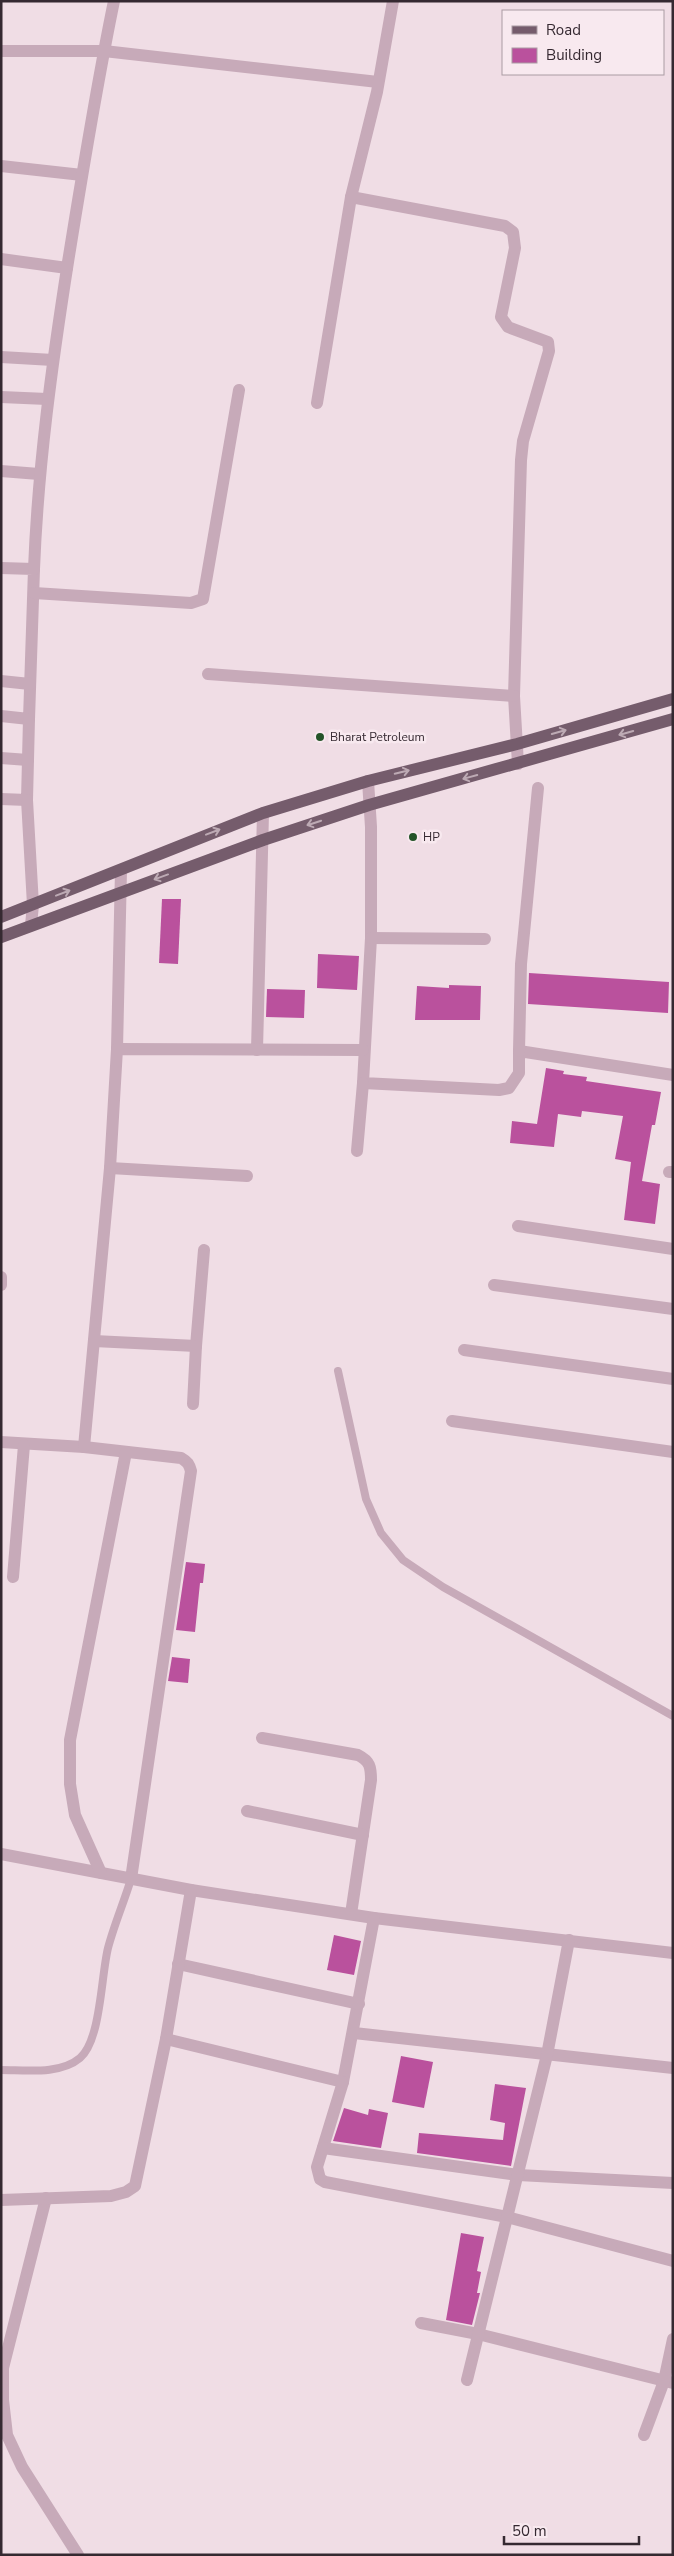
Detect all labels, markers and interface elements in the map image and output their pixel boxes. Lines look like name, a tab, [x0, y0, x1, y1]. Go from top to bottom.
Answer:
legend	[502, 10, 664, 75]
text: Road	[546, 20, 581, 40]
text: Building	[546, 45, 602, 65]
one-way arrow	[550, 726, 566, 736]
one-way arrow	[618, 728, 634, 738]
place label: Bharat Petroleum	[330, 729, 425, 745]
marker: Bharat Petroleum	[314, 731, 326, 743]
one-way arrow	[393, 767, 409, 776]
one-way arrow	[462, 773, 478, 782]
one-way arrow	[307, 819, 322, 828]
one-way arrow	[205, 827, 221, 836]
place label: HP	[423, 829, 440, 845]
marker: HP	[407, 831, 419, 843]
one-way arrow	[153, 873, 169, 882]
one-way arrow	[55, 888, 70, 897]
scale bar	[504, 2514, 639, 2546]
text: 50 m	[512, 2521, 547, 2541]

